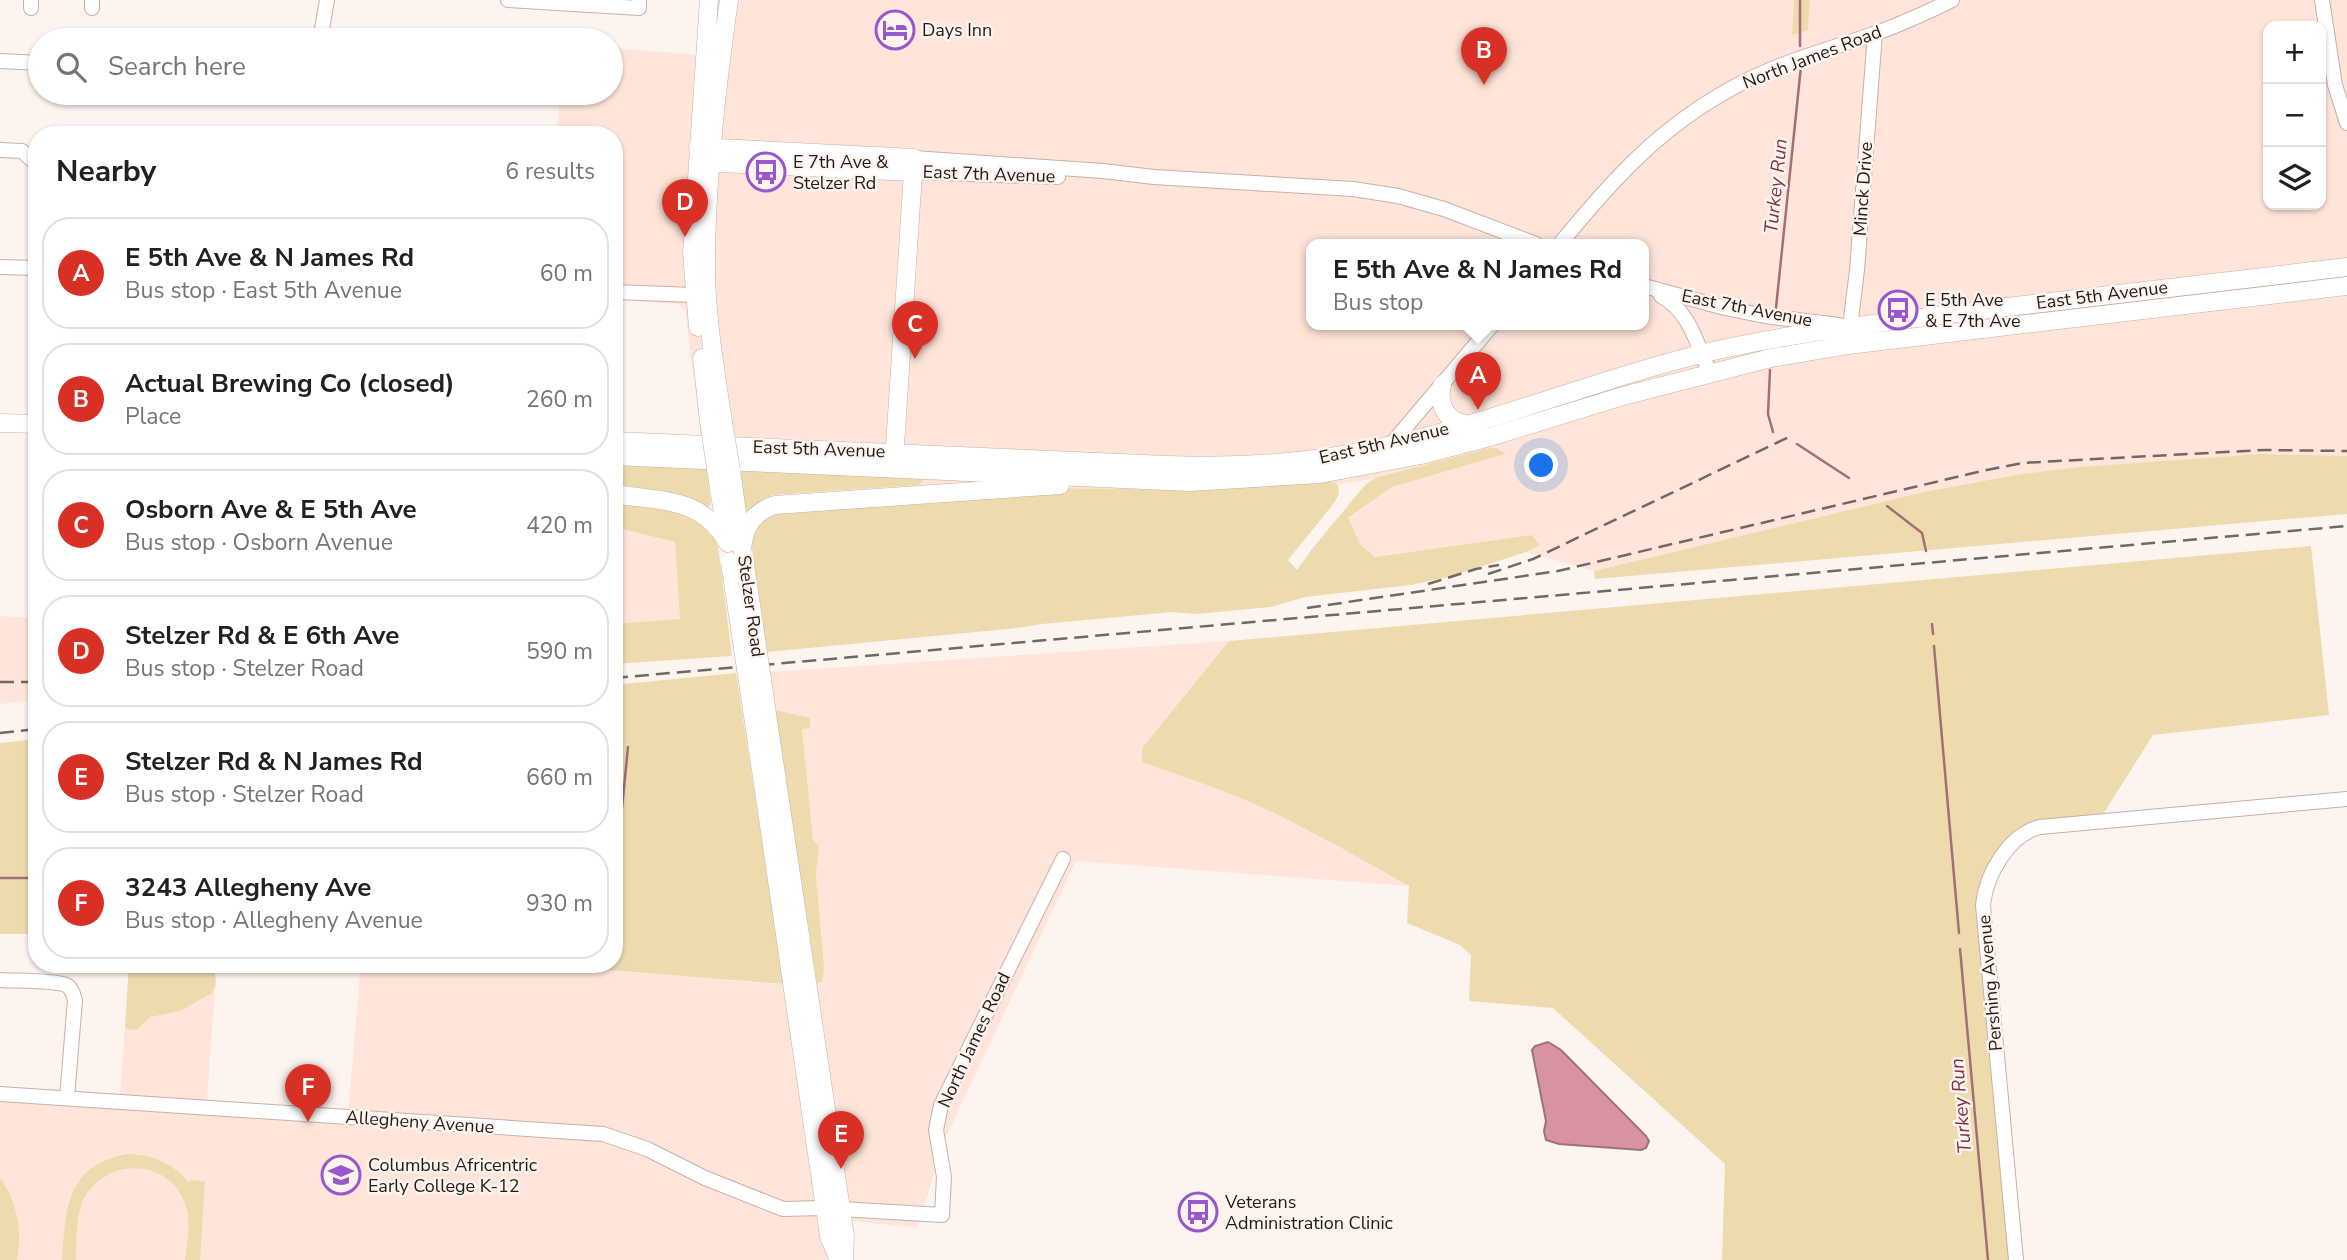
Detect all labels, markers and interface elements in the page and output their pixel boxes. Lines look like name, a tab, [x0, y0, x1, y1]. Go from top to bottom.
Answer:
hotel icon: Days Inn	[874, 9, 916, 51]
place label: Days Inn	[922, 18, 992, 42]
street label: North James Road	[1739, 19, 1885, 95]
map controls	[2263, 21, 2326, 210]
button: +	[2263, 21, 2326, 84]
pin: B	[1461, 27, 1507, 85]
search box	[28, 28, 623, 105]
icon: search	[52, 48, 90, 86]
text: Search here	[108, 49, 246, 84]
button: −	[2263, 84, 2326, 147]
water label: Turkey Run	[1758, 137, 1794, 235]
street label: Minck Drive	[1848, 141, 1878, 237]
button: layers	[2263, 147, 2326, 210]
place label: E 7th Ave & Stelzer Rd	[793, 150, 889, 195]
text: Nearby	[56, 151, 156, 192]
bus stop icon: E 7th Ave & Stelzer Rd	[745, 151, 787, 193]
text: 6 results	[505, 156, 595, 187]
street label: East 7th Avenue	[922, 160, 1056, 188]
pin: D	[662, 179, 708, 237]
popup	[1306, 239, 1649, 330]
text: E 5th Ave & N James Rd	[125, 240, 414, 275]
text: E 5th Ave & N James Rd	[1333, 252, 1622, 287]
text: A	[72, 258, 90, 289]
text: 60 m	[540, 258, 593, 289]
text: Bus stop · East 5th Avenue	[125, 275, 402, 306]
street label: East 5th Avenue	[2035, 275, 2169, 315]
street label: East 7th Avenue	[1680, 284, 1814, 332]
text: Bus stop	[1333, 287, 1423, 318]
place label: E 5th Ave & E 7th Ave	[1925, 288, 2021, 333]
bus stop icon: E 5th Ave & E 7th Ave	[1877, 289, 1919, 331]
pin: C	[892, 301, 938, 359]
pin: A	[1455, 352, 1501, 410]
text: Actual Brewing Co (closed)	[125, 366, 455, 401]
text: B	[73, 384, 89, 415]
text: 260 m	[526, 384, 593, 415]
text: Place	[125, 401, 181, 432]
street label: East 5th Avenue	[1317, 416, 1451, 470]
street label: East 5th Avenue	[752, 435, 886, 463]
your location	[1524, 448, 1558, 482]
text: Osborn Ave & E 5th Ave	[125, 492, 417, 527]
text: C	[73, 510, 89, 541]
text: 420 m	[526, 510, 593, 541]
text: Bus stop · Osborn Avenue	[125, 527, 393, 558]
street label: Stelzer Road	[732, 553, 770, 659]
text: Stelzer Rd & E 6th Ave	[125, 618, 399, 653]
text: D	[72, 636, 90, 667]
text: 590 m	[526, 636, 593, 667]
text: Bus stop · Stelzer Road	[125, 653, 364, 684]
text: Stelzer Rd & N James Rd	[125, 744, 423, 779]
text: E	[74, 762, 88, 793]
text: 660 m	[526, 762, 593, 793]
text: Bus stop · Stelzer Road	[125, 779, 364, 810]
text: 3243 Allegheny Ave	[125, 870, 371, 905]
text: F	[75, 888, 87, 919]
text: 930 m	[526, 888, 593, 919]
text: Bus stop · Allegheny Avenue	[125, 905, 423, 936]
street label: Pershing Avenue	[1972, 914, 2008, 1052]
street label: North James Road	[932, 968, 1016, 1112]
water label: Turkey Run	[1944, 1057, 1978, 1155]
pin: F	[285, 1064, 331, 1122]
street label: Allegheny Avenue	[345, 1105, 495, 1139]
pin: E	[818, 1111, 864, 1169]
place label: Columbus Africentric Early College K-12	[368, 1153, 537, 1198]
school or university icon: Columbus Africentric Early College K-12	[320, 1154, 362, 1196]
place label: Veterans Administration Clinic	[1224, 1190, 1393, 1235]
bus stop icon: Veterans Administration Clinic	[1177, 1191, 1219, 1233]

